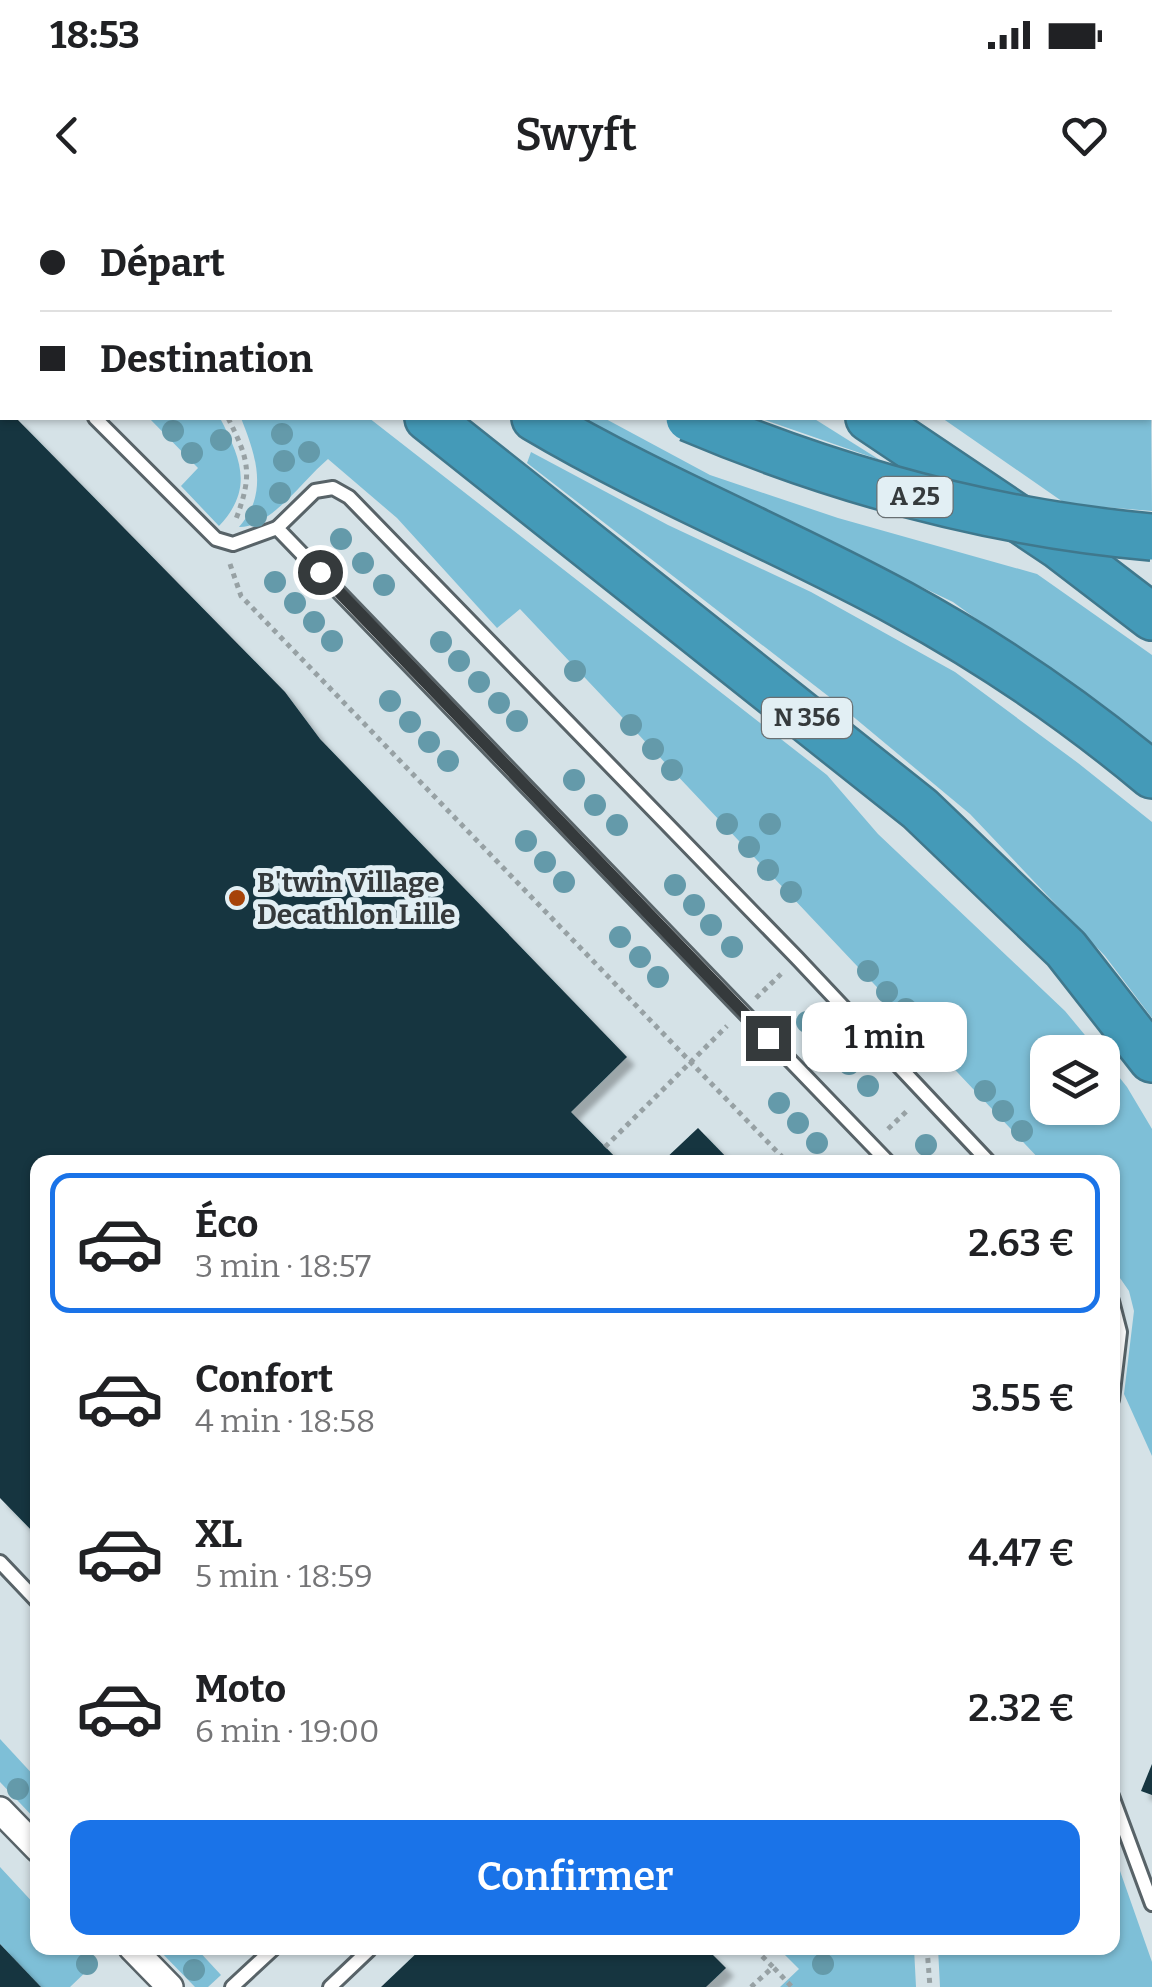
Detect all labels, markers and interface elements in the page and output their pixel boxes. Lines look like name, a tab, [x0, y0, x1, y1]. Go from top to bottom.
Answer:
text: 18:53	[50, 12, 140, 58]
icon: back	[40, 108, 95, 163]
text: Swyft	[515, 108, 637, 162]
icon: heart	[1057, 108, 1112, 163]
text: Départ	[100, 240, 225, 286]
text: Destination	[100, 336, 313, 382]
road number: A 25	[878, 477, 952, 517]
route start	[298, 550, 343, 595]
road number: N 356	[762, 698, 852, 738]
place label: B'twin Village Decathlon Lille	[257, 866, 455, 931]
marker: B'twin Village Decathlon Lille	[226, 887, 248, 909]
callout: 1 min	[803, 1003, 968, 1073]
route end	[746, 1016, 791, 1061]
text: 1 min	[844, 1018, 925, 1056]
map controls	[1030, 1035, 1120, 1125]
button: layers	[1030, 1035, 1120, 1125]
icon: car	[75, 1198, 165, 1288]
text: Éco	[195, 1201, 258, 1247]
text: 2.63 €	[968, 1220, 1075, 1266]
text: 3 min · 18:57	[195, 1247, 371, 1285]
icon: car	[75, 1353, 165, 1443]
text: Confort	[195, 1356, 333, 1402]
text: 3.55 €	[971, 1375, 1075, 1421]
text: 4 min · 18:58	[195, 1402, 375, 1440]
icon: car	[75, 1508, 165, 1598]
text: XL	[195, 1511, 242, 1557]
text: 4.47 €	[968, 1530, 1075, 1576]
text: 5 min · 18:59	[195, 1557, 373, 1595]
icon: car	[75, 1663, 165, 1753]
text: Moto	[195, 1666, 286, 1712]
text: 2.32 €	[968, 1685, 1075, 1731]
text: 6 min · 19:00	[195, 1712, 380, 1750]
button: Confirmer	[70, 1820, 1080, 1935]

